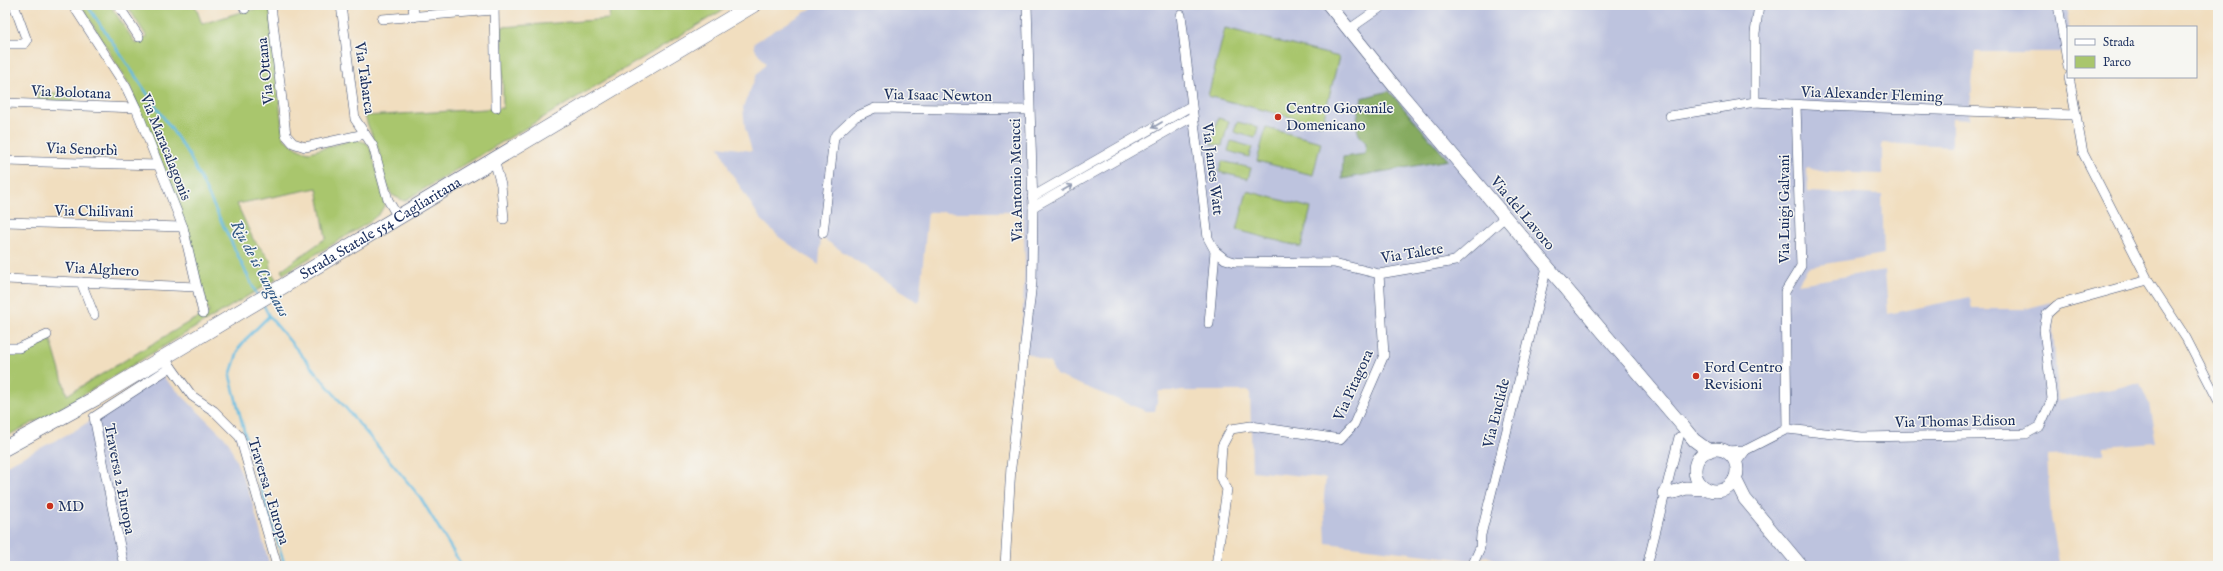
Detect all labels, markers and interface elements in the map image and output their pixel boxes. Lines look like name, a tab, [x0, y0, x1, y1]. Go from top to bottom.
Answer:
legend	[2067, 26, 2197, 78]
text: Strada	[2103, 35, 2135, 50]
street label: Via Ottana	[252, 36, 279, 106]
street label: Via Tabarca	[350, 40, 379, 116]
text: Parco	[2103, 55, 2132, 70]
street label: Via Bolotana	[30, 82, 112, 103]
street label: Via Alexander Fleming	[1800, 82, 1944, 107]
street label: Via Isaac Newton	[883, 85, 992, 106]
street label: Via Maracalagonis	[135, 90, 196, 203]
place label: Centro Giovanile Domenicano	[1286, 99, 1393, 135]
marker: Centro Giovanile Domenicano	[1273, 112, 1283, 122]
street label: Via Antonio Meucci	[1006, 118, 1027, 243]
street label: Via James Watt	[1197, 121, 1228, 216]
one-way arrow	[1151, 122, 1163, 130]
street label: Via Senorbì	[45, 139, 118, 160]
street label: Via Luigi Galvani	[1775, 155, 1794, 264]
street label: Via del Lavoro	[1485, 172, 1559, 254]
street label: Strada Statale 554 Cagliaritana	[296, 173, 465, 284]
one-way arrow	[1061, 184, 1073, 191]
street label: Via Chilivani	[53, 201, 134, 222]
water label: Riu de is Cungiaus	[225, 217, 293, 321]
street label: Via Talete	[1379, 239, 1445, 268]
street label: Via Alghero	[63, 258, 140, 281]
street label: Via Pitagora	[1329, 346, 1378, 425]
place label: Ford Centro Revisioni	[1704, 358, 1783, 394]
marker: Ford Centro Revisioni	[1691, 371, 1701, 381]
street label: Via Euclide	[1478, 376, 1514, 451]
street label: Via Thomas Edison	[1893, 411, 2016, 432]
street label: Traversa 2 Europa	[99, 422, 140, 537]
street label: Traversa 1 Europa	[243, 435, 294, 547]
place label: MD	[58, 497, 84, 516]
marker: MD	[45, 501, 55, 511]

